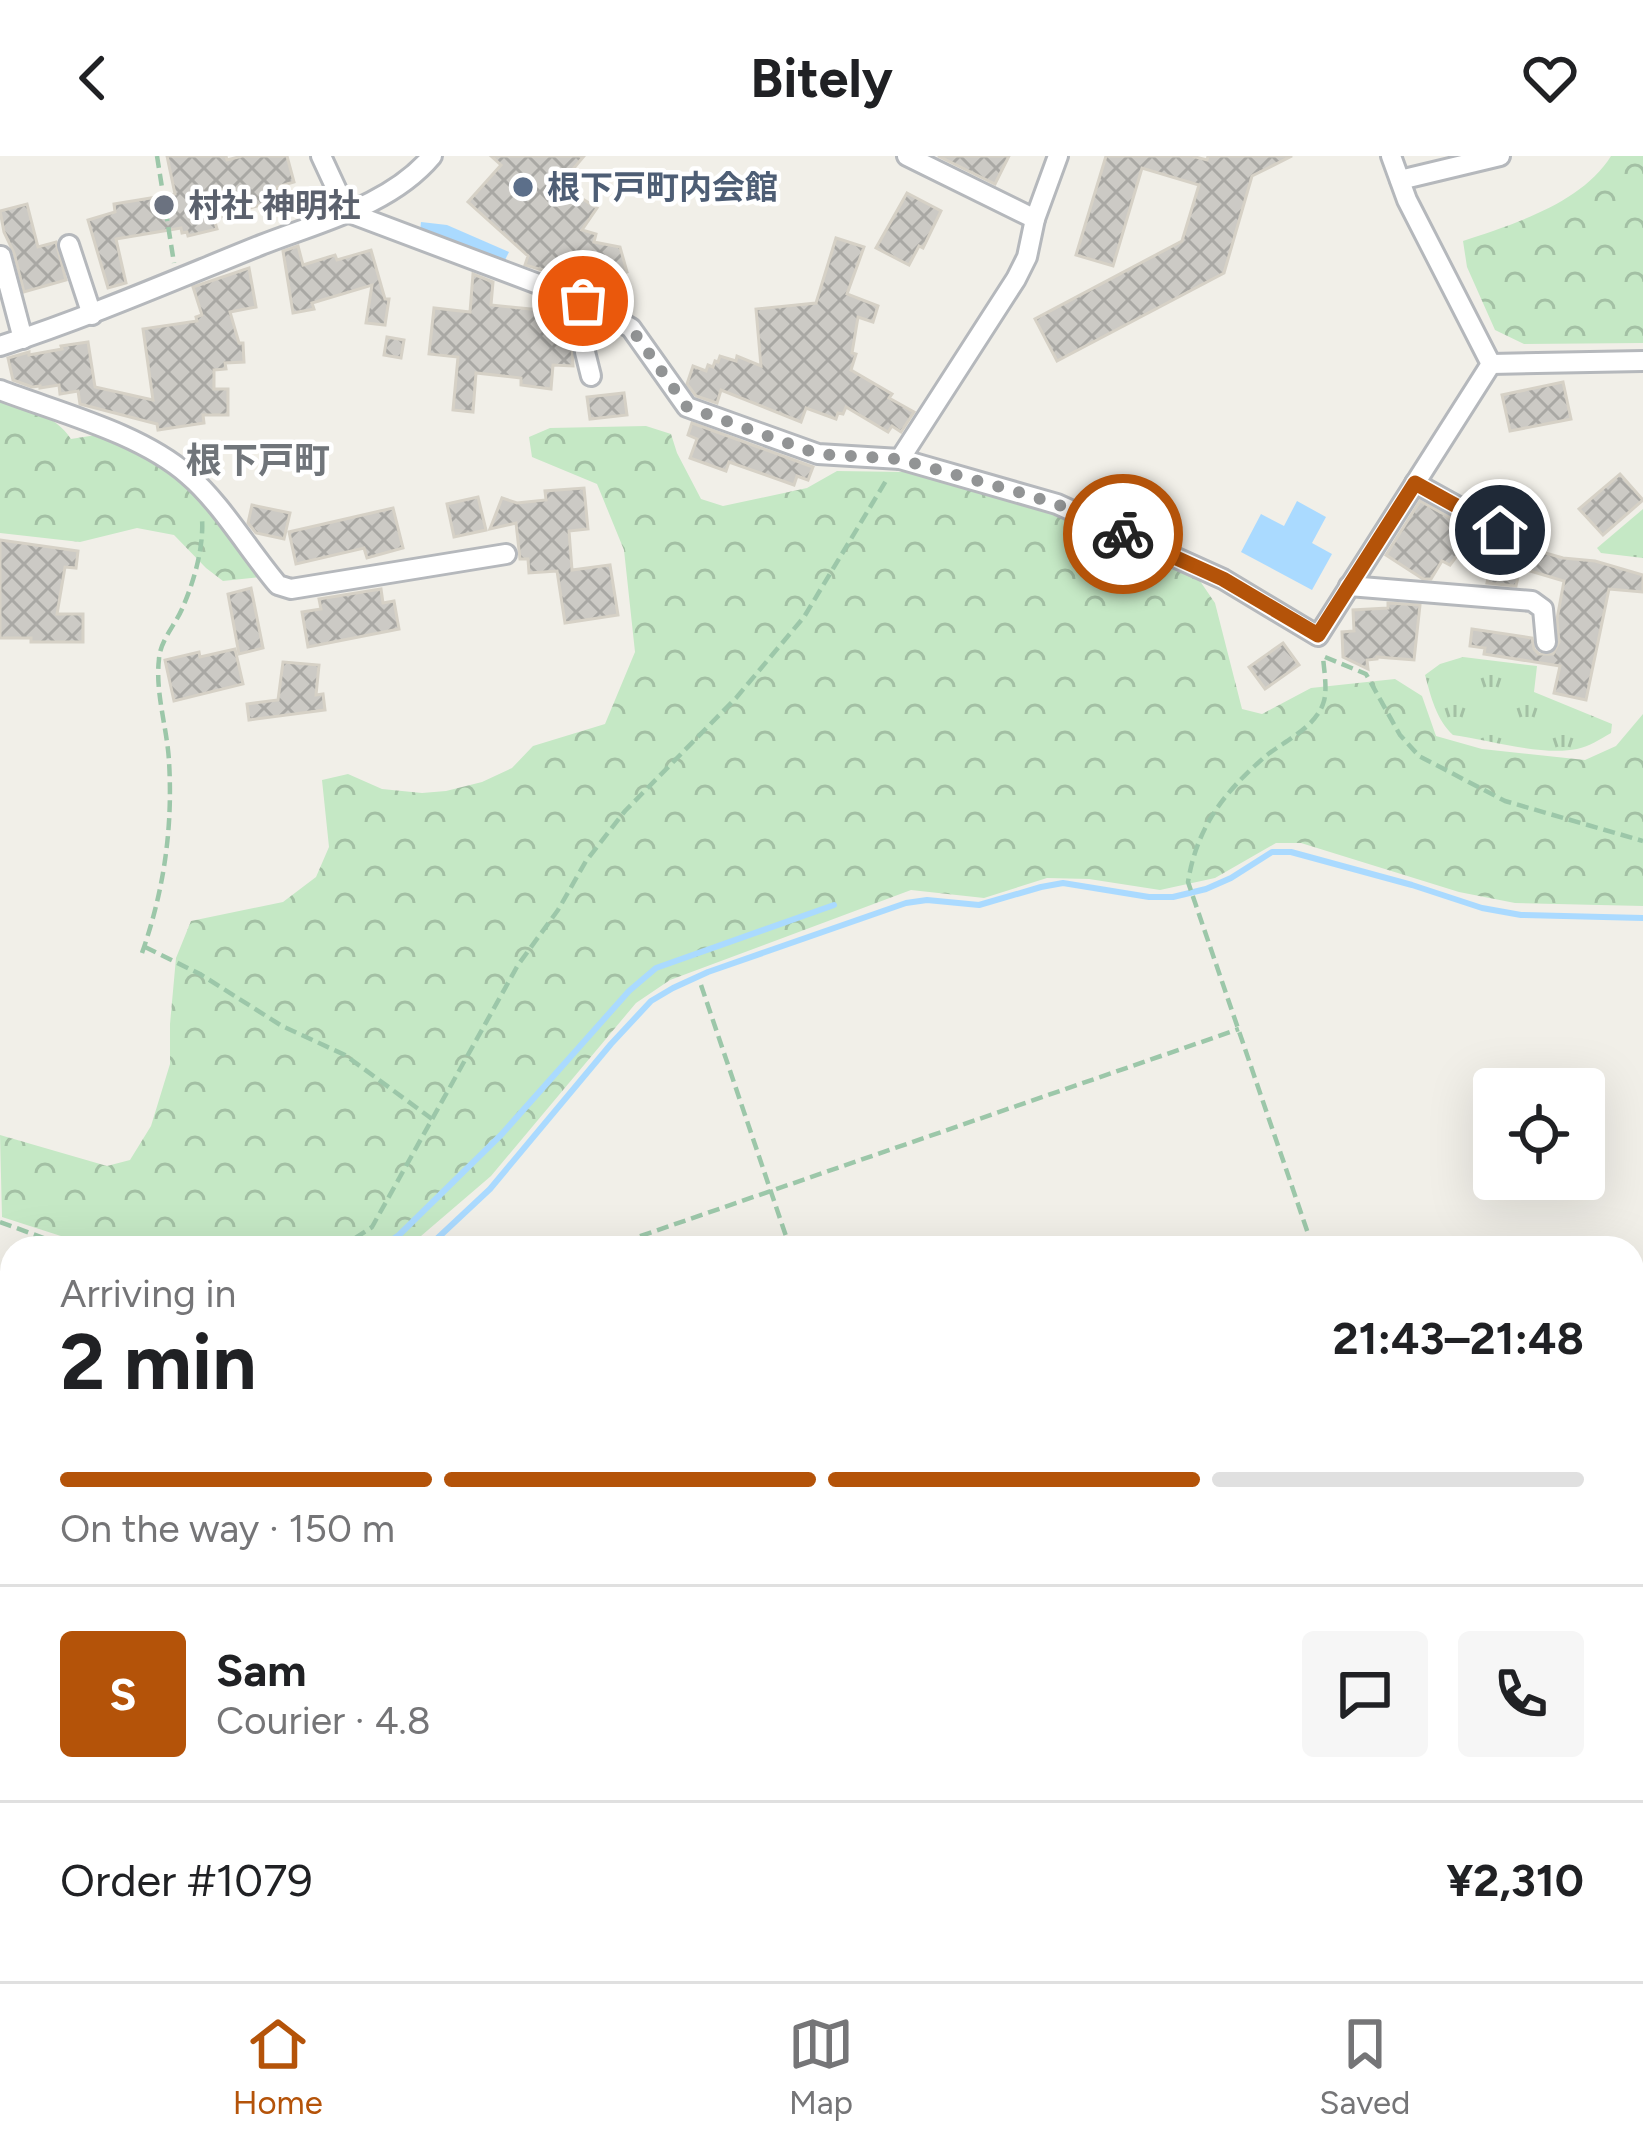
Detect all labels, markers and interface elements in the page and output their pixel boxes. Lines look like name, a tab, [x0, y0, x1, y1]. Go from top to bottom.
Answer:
icon: back	[60, 45, 126, 111]
icon: heart	[1517, 45, 1583, 111]
text: Bitely	[750, 46, 893, 111]
place label: 根下戸町内会館	[547, 168, 778, 207]
marker: 根下戸町内会館	[510, 174, 536, 200]
place label: 村社 神明社	[188, 186, 361, 225]
marker: 村社 神明社	[151, 192, 177, 218]
pin	[532, 250, 634, 352]
icon: bag	[550, 268, 616, 334]
district label: 根下戸町	[186, 439, 330, 482]
courier	[1063, 474, 1183, 594]
pin	[1449, 479, 1551, 581]
icon: home	[1467, 497, 1533, 563]
icon: bike	[1090, 501, 1156, 567]
map controls	[1473, 1068, 1605, 1200]
button: locate	[1473, 1068, 1605, 1200]
text: Arriving in	[60, 1270, 236, 1317]
text: 21:43–21:48	[1333, 1311, 1584, 1365]
text: 2 min	[60, 1315, 256, 1409]
text: On the way · 150 m	[60, 1505, 395, 1552]
button: chat	[1302, 1631, 1428, 1757]
button: phone	[1458, 1631, 1584, 1757]
text: Sam	[216, 1643, 307, 1697]
text: S	[109, 1667, 137, 1721]
text: Courier · 4.8	[216, 1697, 431, 1744]
text: Order #1079	[60, 1853, 313, 1907]
text: ¥2,310	[1446, 1853, 1584, 1907]
tab: Home	[233, 2011, 323, 2122]
tab: Map	[788, 2011, 854, 2122]
tab: Saved	[1319, 2011, 1410, 2122]

